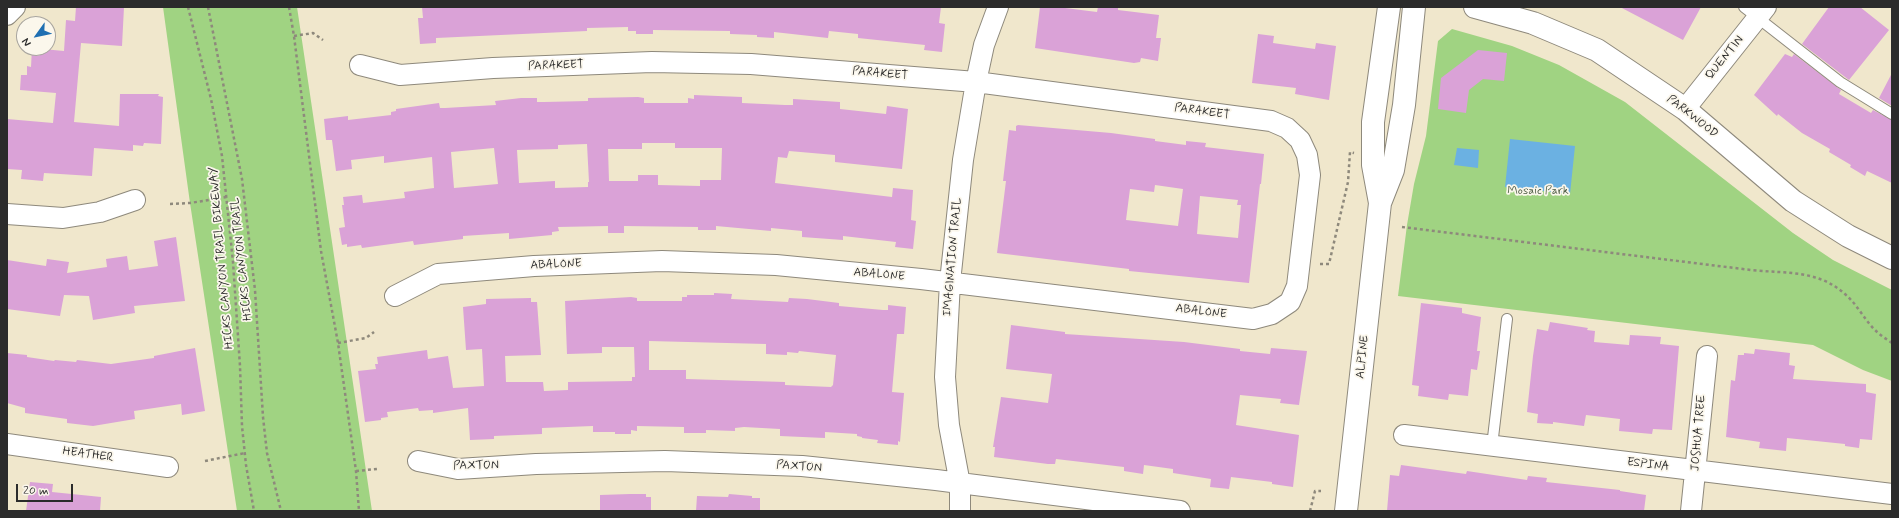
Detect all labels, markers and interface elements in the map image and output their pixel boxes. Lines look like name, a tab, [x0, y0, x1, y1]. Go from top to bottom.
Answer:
north arrow	[16, 16, 56, 56]
street label: QUENTIN	[1703, 33, 1747, 83]
text: N	[19, 35, 35, 49]
street label: PARAKEET	[528, 58, 584, 74]
street label: PARAKEET	[851, 64, 909, 84]
street label: PARKWOOD	[1663, 92, 1721, 142]
street label: PARAKEET	[1173, 101, 1231, 123]
street label: HICKS CANYON TRAIL BIKEWAY	[207, 166, 237, 350]
park label: Mosaic Park	[1507, 184, 1569, 198]
street label: HICKS CANYON TRAIL	[228, 197, 256, 321]
street label: IMAGINATION TRAIL	[941, 197, 965, 317]
street label: ABALONE	[530, 257, 582, 273]
street label: ABALONE	[853, 266, 905, 284]
street label: ABALONE	[1175, 302, 1227, 322]
street label: ALPINE	[1354, 335, 1372, 379]
street label: JOSHUA TREE	[1688, 394, 1710, 472]
street label: HEATHER	[62, 444, 114, 466]
street label: ESPINA	[1626, 455, 1670, 475]
street label: PAXTON	[453, 458, 499, 474]
street label: PAXTON	[776, 458, 822, 476]
scale bar	[18, 476, 75, 502]
text: 20 m	[23, 483, 49, 499]

